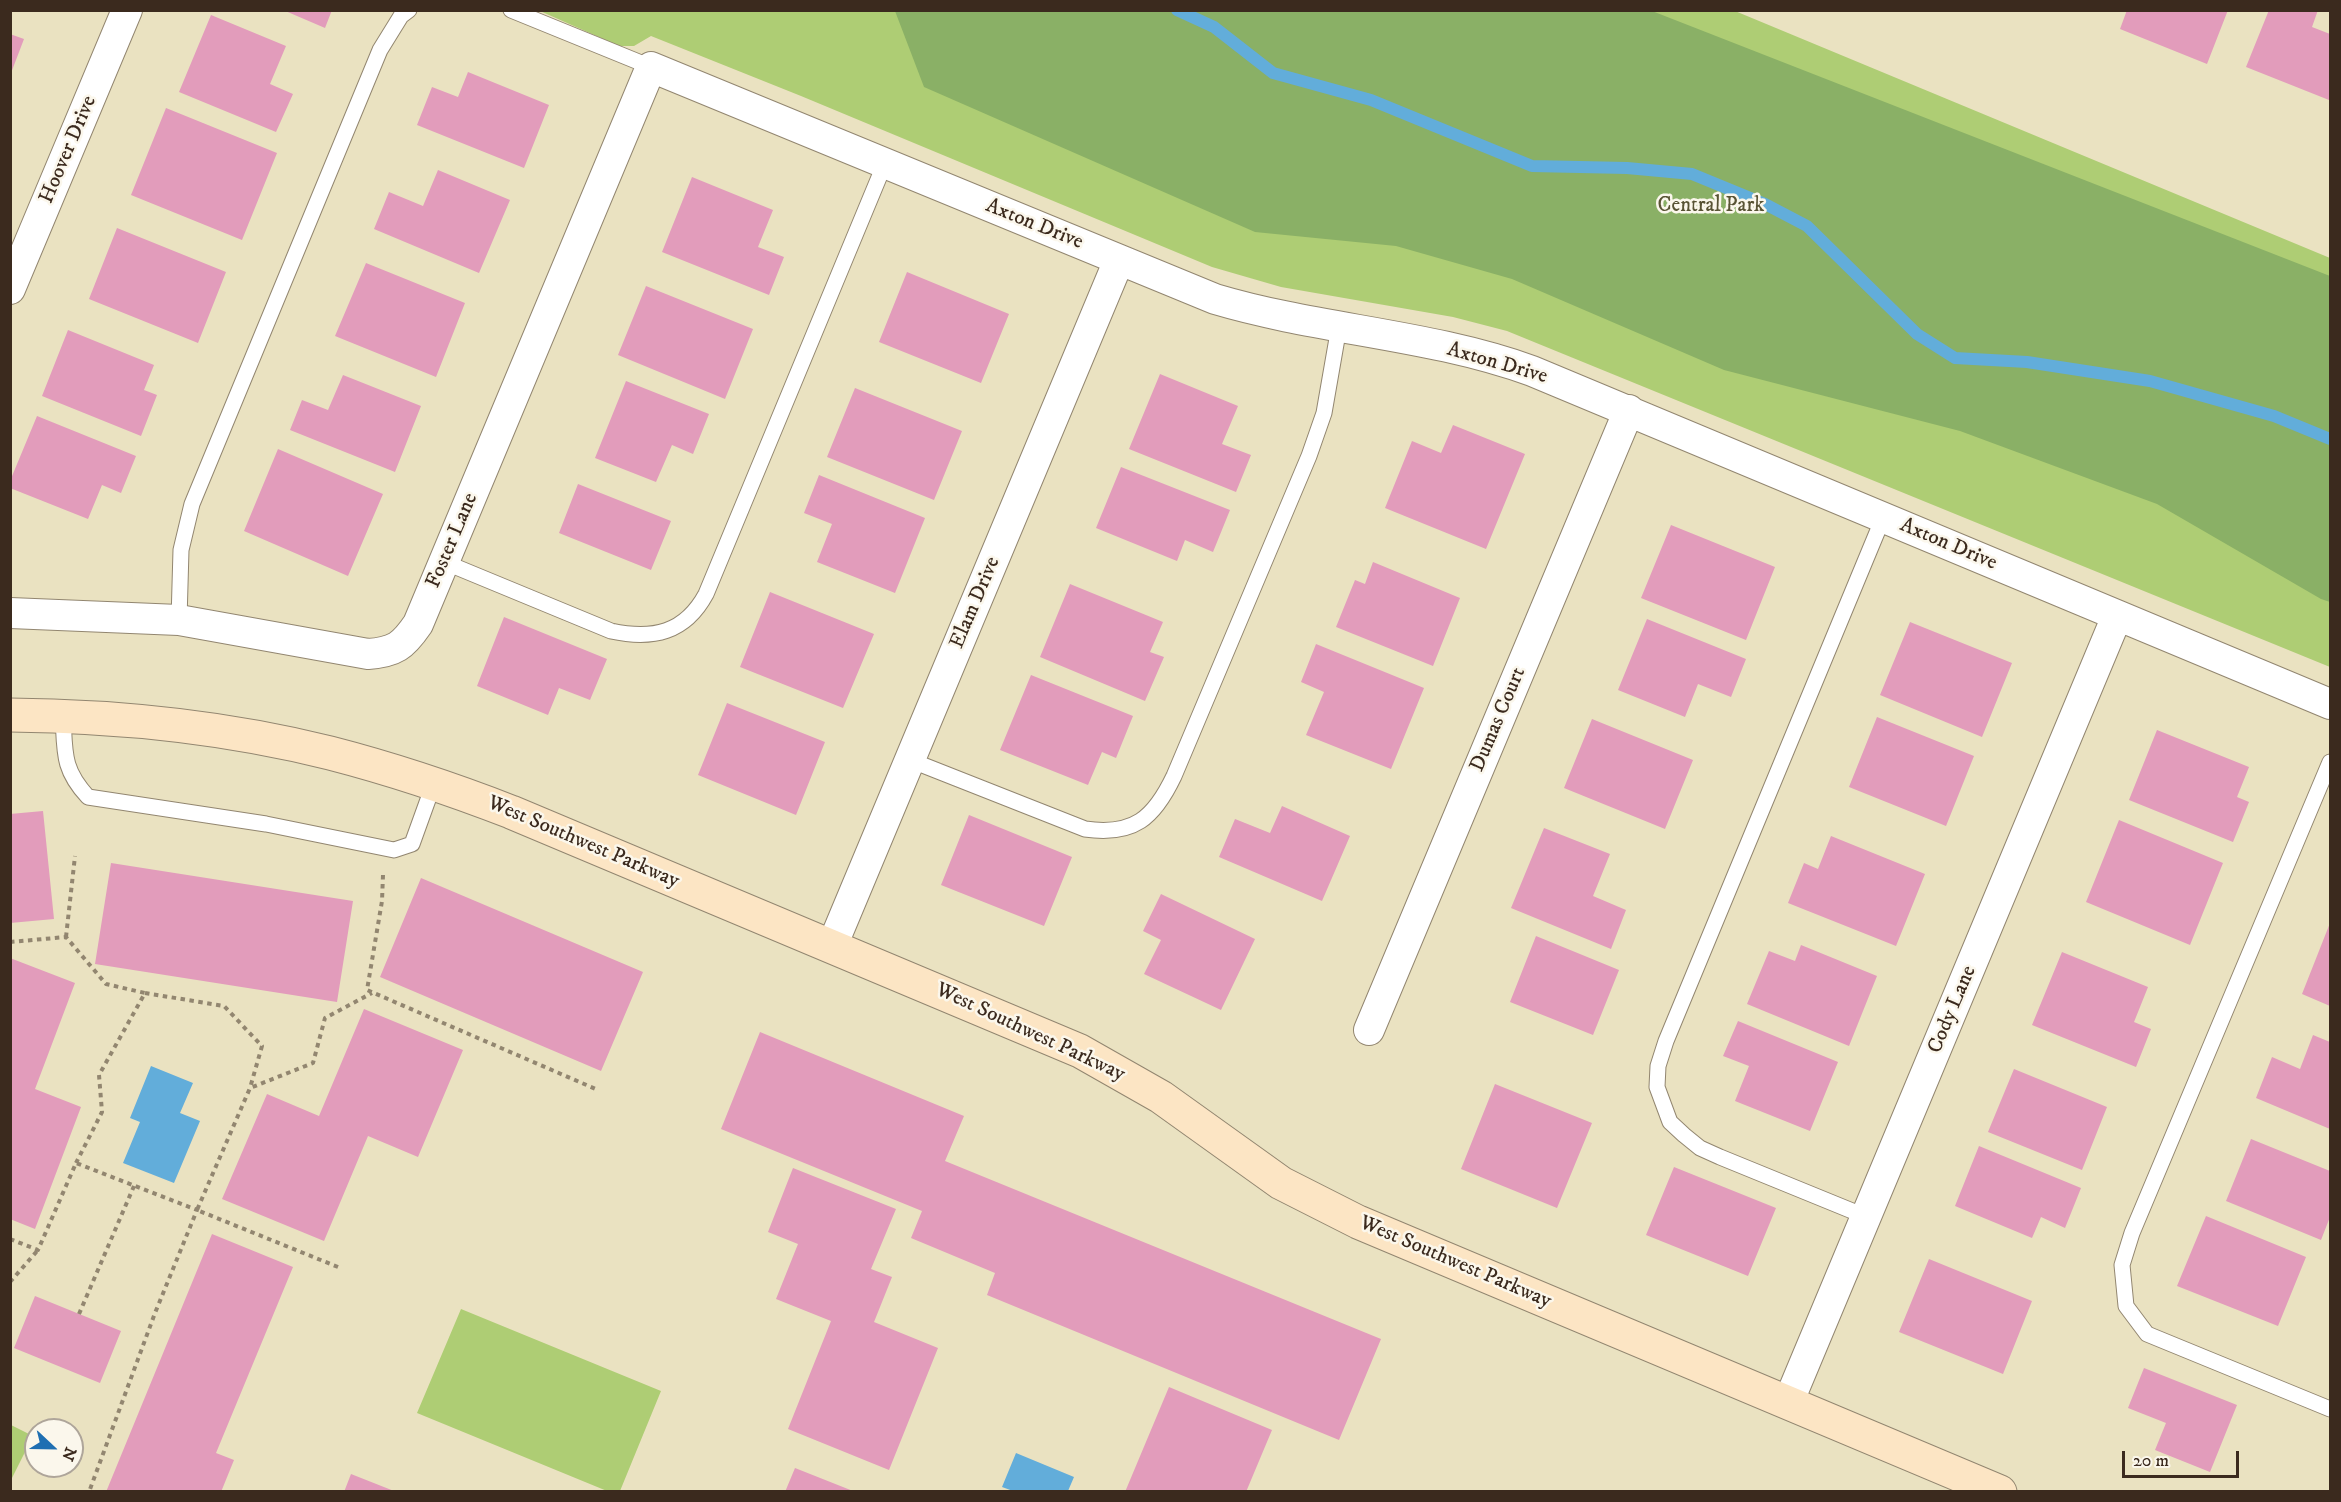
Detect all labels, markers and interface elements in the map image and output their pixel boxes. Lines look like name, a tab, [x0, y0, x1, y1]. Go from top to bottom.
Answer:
street label: Hoover Drive	[35, 92, 103, 208]
street label: Axton Drive	[982, 194, 1086, 256]
park label: Central Park	[1657, 194, 1765, 220]
street label: Axton Drive	[1444, 338, 1550, 390]
street label: Foster Lane	[422, 490, 484, 592]
street label: Axton Drive	[1896, 513, 2000, 577]
street label: Elam Drive	[945, 553, 1007, 653]
street label: Dumas Court	[1466, 664, 1532, 776]
street label: West Southwest Parkway	[483, 791, 683, 895]
street label: Cody Lane	[1923, 962, 1983, 1058]
street label: West Southwest Parkway	[931, 978, 1129, 1088]
street label: West Southwest Parkway	[1355, 1211, 1555, 1315]
north arrow	[24, 1418, 84, 1478]
scale bar	[2125, 1439, 2242, 1477]
text: N	[57, 1444, 81, 1464]
text: 20 m	[2133, 1450, 2169, 1472]

